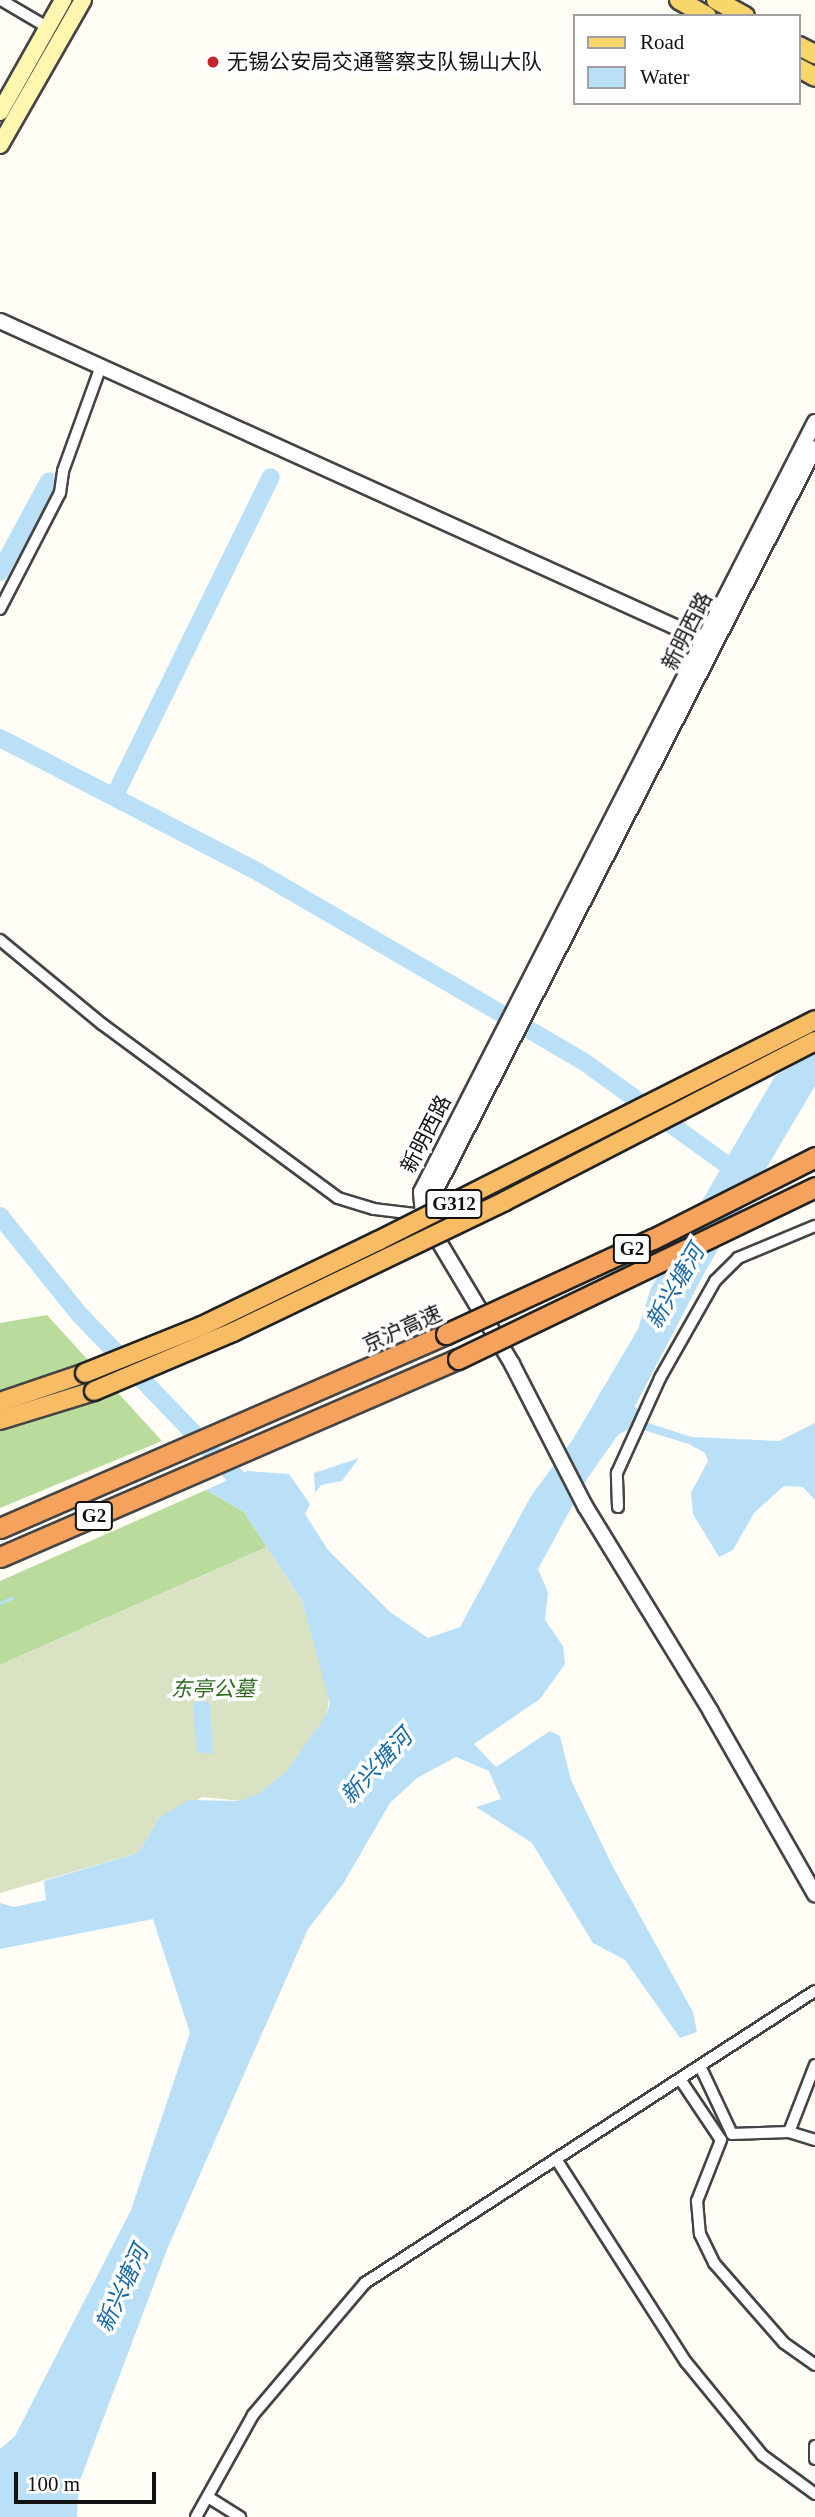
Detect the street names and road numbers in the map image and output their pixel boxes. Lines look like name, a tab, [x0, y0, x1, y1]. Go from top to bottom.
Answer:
street label: 新明西路	[657, 588, 717, 674]
street label: 新明西路	[396, 1091, 456, 1177]
road number: G312	[424, 1188, 484, 1220]
road number: G2	[613, 1233, 651, 1264]
street label: 京沪高速	[359, 1300, 445, 1358]
road number: G2	[75, 1500, 113, 1532]

